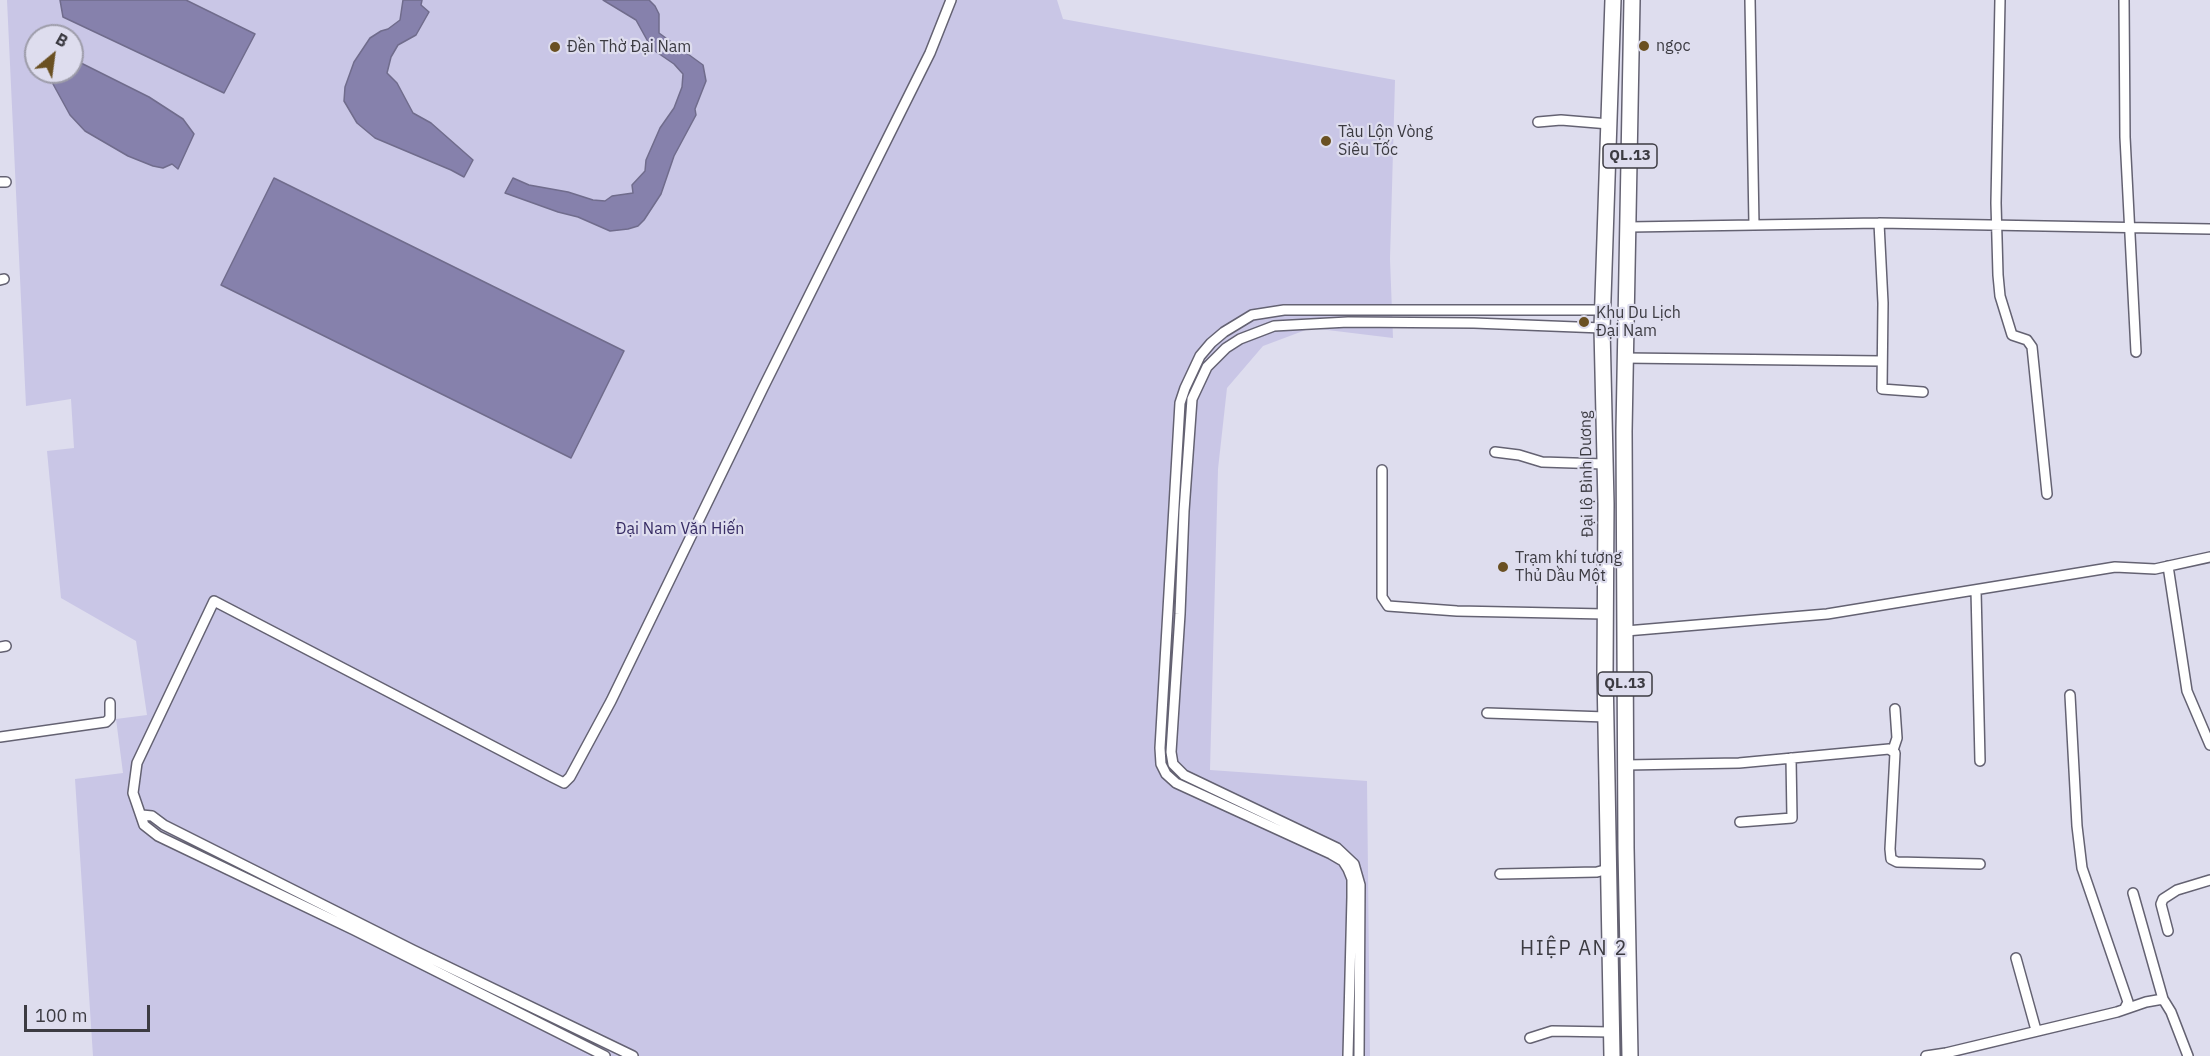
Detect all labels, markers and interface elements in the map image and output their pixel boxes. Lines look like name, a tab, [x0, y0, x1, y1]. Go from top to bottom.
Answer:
north arrow	[24, 24, 84, 84]
text: B	[52, 29, 71, 51]
place label: ngọc	[1656, 36, 1690, 56]
place label: Đền Thờ Đại Nam	[567, 37, 691, 57]
marker: ngọc	[1637, 39, 1651, 53]
marker: Đền Thờ Đại Nam	[548, 40, 562, 54]
place label: Tàu Lộn Vòng Siêu Tốc	[1338, 122, 1433, 160]
marker: Tàu Lộn Vòng Siêu Tốc	[1319, 134, 1333, 148]
road number: QL.13	[1603, 144, 1657, 168]
place label: Khu Du Lịch Đại Nam	[1596, 303, 1681, 341]
marker: Khu Du Lịch Đại Nam	[1577, 315, 1591, 329]
street label: Đại lộ Bình Dương	[1576, 410, 1598, 538]
park label: Đại Nam Văn Hiến	[616, 519, 744, 539]
place label: Trạm khí tượng Thủ Dầu Một	[1515, 548, 1622, 586]
marker: Trạm khí tượng Thủ Dầu Một	[1496, 560, 1510, 574]
road number: QL.13	[1598, 672, 1652, 696]
district label: HIỆP AN 2	[1520, 937, 1628, 961]
scale bar	[27, 993, 153, 1031]
text: 100 m	[35, 1004, 87, 1027]

